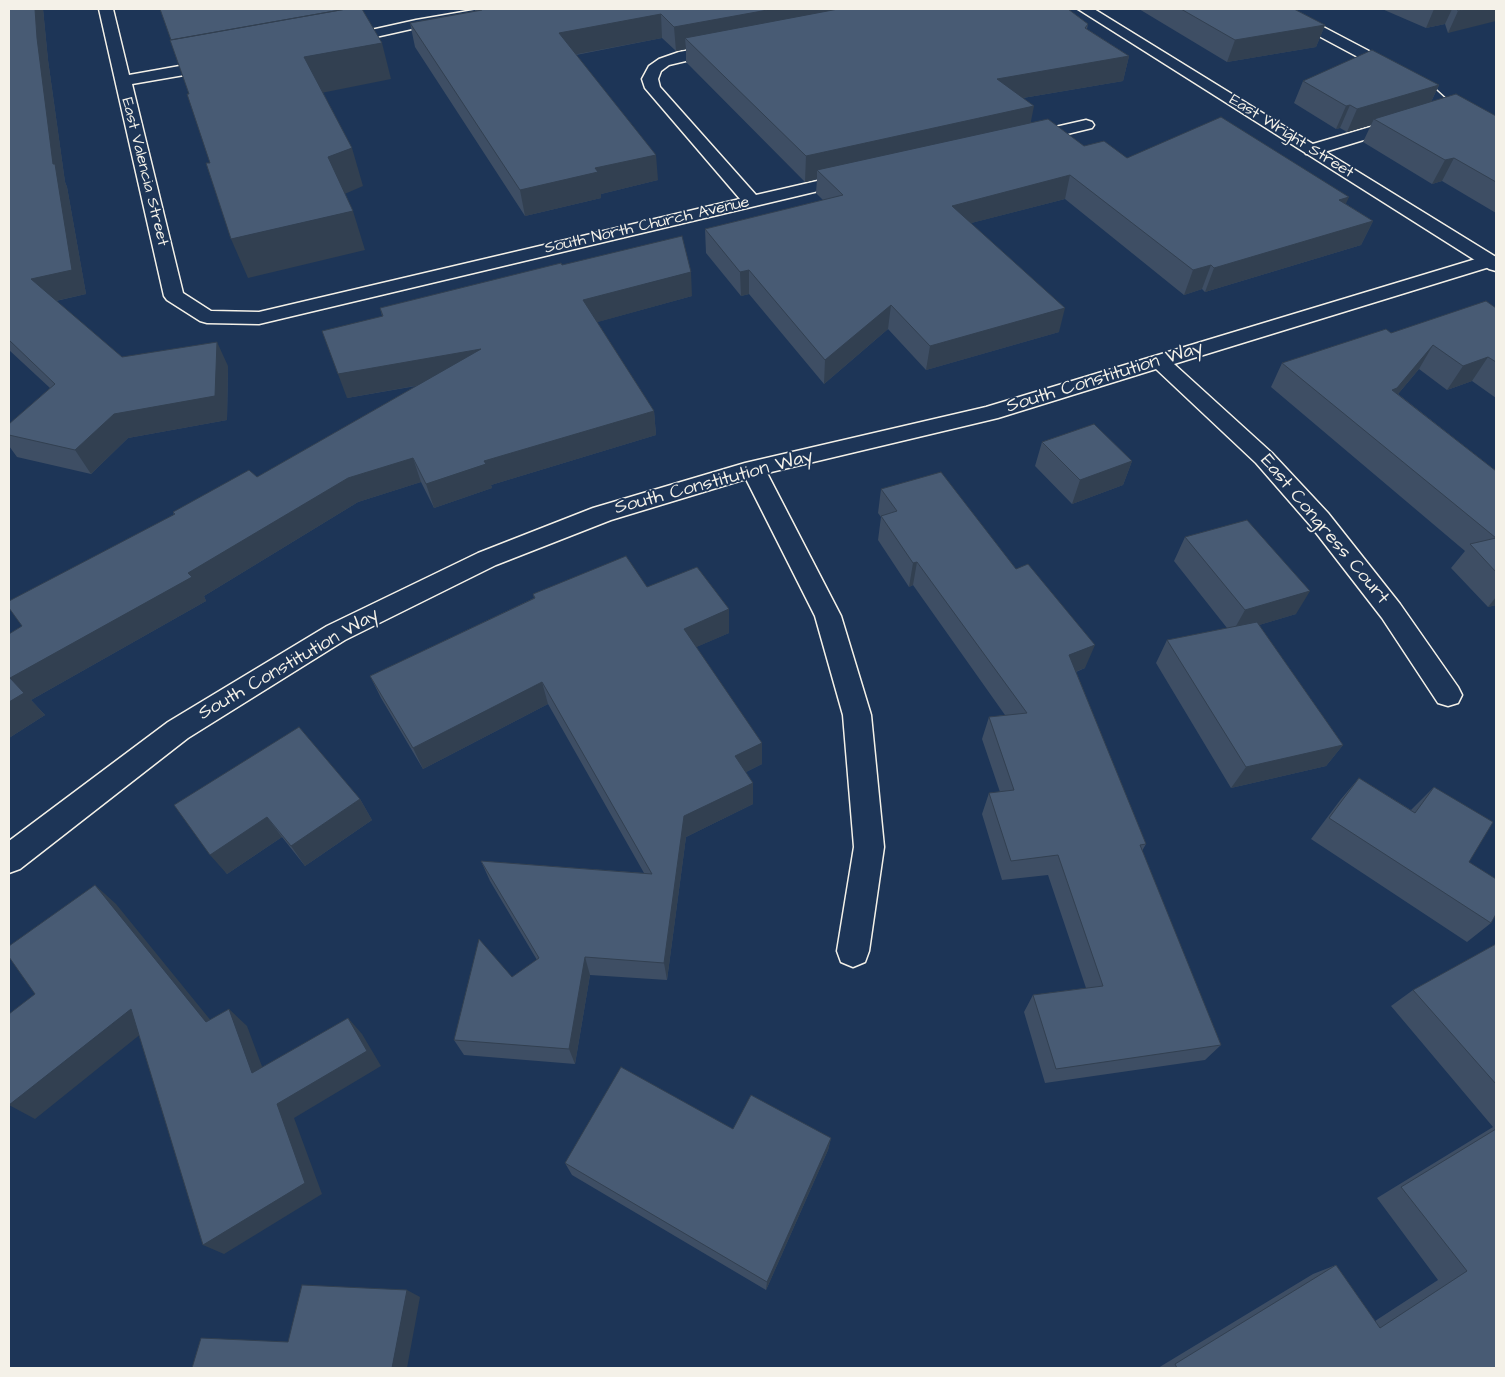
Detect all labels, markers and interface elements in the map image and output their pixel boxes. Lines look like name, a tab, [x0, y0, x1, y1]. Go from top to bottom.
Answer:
street label: East Wright Street	[1225, 91, 1357, 183]
street label: East Valencia Street	[116, 96, 172, 248]
street label: South North Church Avenue	[543, 193, 751, 259]
street label: South Constitution Way	[1004, 337, 1206, 419]
street label: South Constitution Way	[612, 446, 816, 520]
street label: East Congress Court	[1255, 450, 1393, 610]
street label: South Constitution Way	[195, 604, 383, 726]

